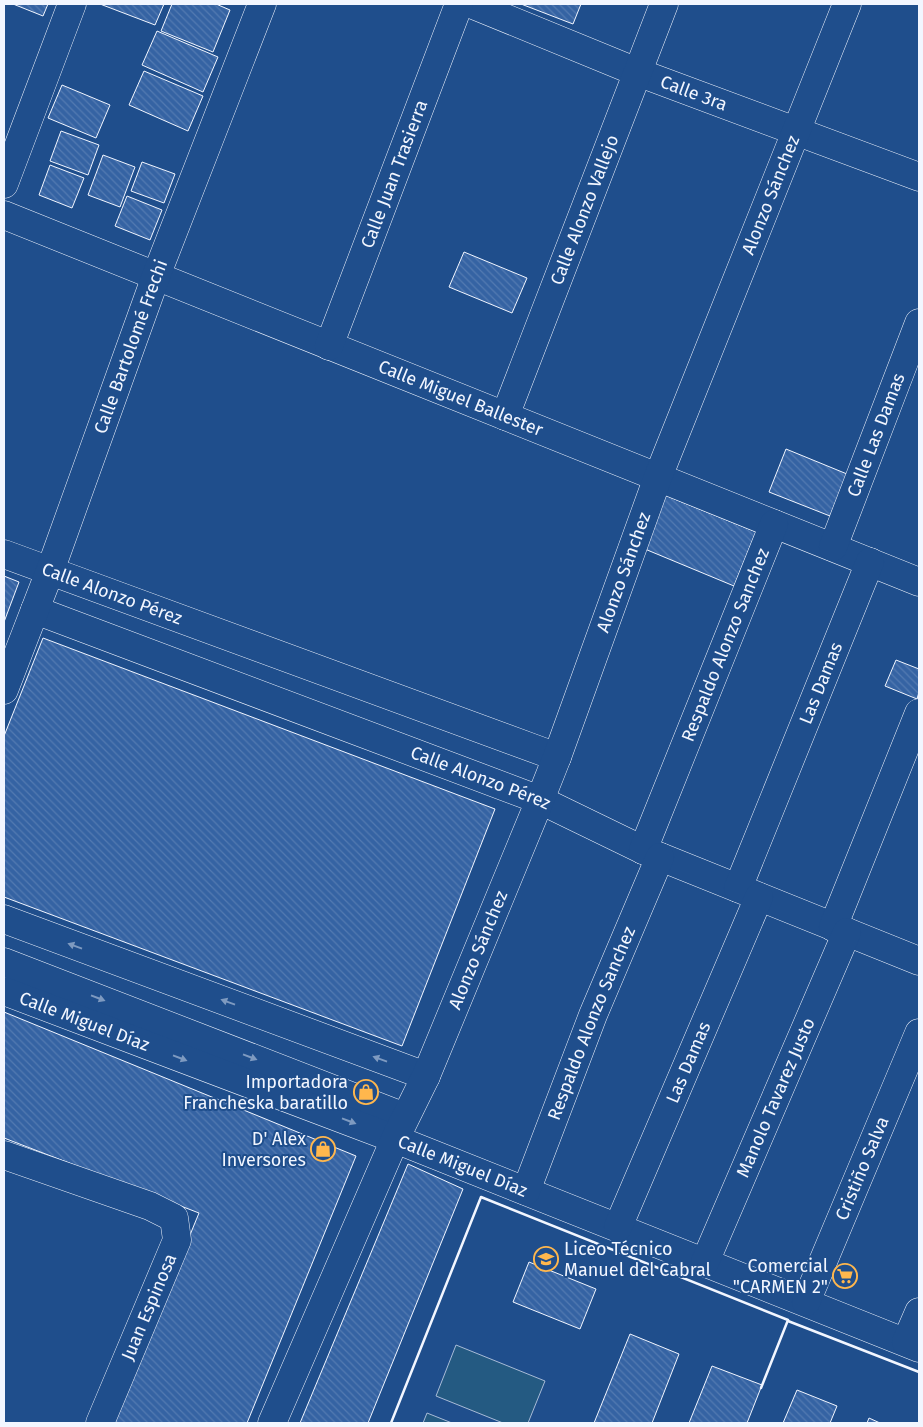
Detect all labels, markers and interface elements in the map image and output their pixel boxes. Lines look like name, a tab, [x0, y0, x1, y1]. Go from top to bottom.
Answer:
street label: Calle 3ra	[657, 71, 730, 116]
street label: Calle Juan Trasierra	[356, 97, 433, 251]
street label: Calle Alonzo Vallejo	[546, 132, 623, 288]
street label: Alonzo Sánchez	[737, 132, 804, 258]
street label: Calle Bartolomé Frechi	[89, 256, 172, 437]
street label: Calle Miguel Ballester	[375, 355, 546, 441]
street label: Calle Las Damas	[842, 370, 910, 500]
street label: Alonzo Sánchez	[592, 509, 656, 635]
street label: Respaldo Alonzo Sanchez	[677, 545, 774, 745]
street label: Calle Alonzo Pérez	[39, 558, 185, 629]
street label: Las Damas	[795, 639, 847, 727]
street label: Calle Alonzo Pérez	[407, 741, 554, 814]
street label: Alonzo Sánchez	[444, 887, 512, 1013]
street label: Respaldo Alonzo Sanchez	[543, 923, 640, 1123]
one-way arrow	[68, 942, 83, 949]
street label: Calle Miguel Díaz	[16, 987, 153, 1056]
one-way arrow	[91, 995, 105, 1003]
one-way arrow	[220, 998, 235, 1005]
street label: Manolo Tavarez Justo	[732, 1014, 820, 1181]
street label: Las Damas	[661, 1018, 715, 1106]
one-way arrow	[243, 1053, 258, 1061]
one-way arrow	[173, 1054, 188, 1062]
one-way arrow	[372, 1055, 387, 1063]
place label: Importadora Francheska baratillo	[183, 1071, 348, 1114]
shop icon: Importadora Francheska baratillo	[353, 1079, 379, 1105]
street label: Cristiño Salva	[831, 1113, 894, 1224]
one-way arrow	[341, 1118, 356, 1126]
place label: D' Alex Inversores	[221, 1128, 306, 1171]
street label: Calle Miguel Díaz	[395, 1130, 531, 1202]
shop icon: D' Alex Inversores	[310, 1136, 336, 1162]
place label: Liceo Técnico Manuel del Cabral	[564, 1238, 711, 1281]
school or university icon: Liceo Técnico Manuel del Cabral	[533, 1246, 559, 1272]
street label: Juan Espinosa	[117, 1250, 181, 1364]
place label: Comercial "CARMEN 2"	[733, 1255, 828, 1298]
supermarket icon: Comercial "CARMEN 2"	[832, 1263, 858, 1289]

